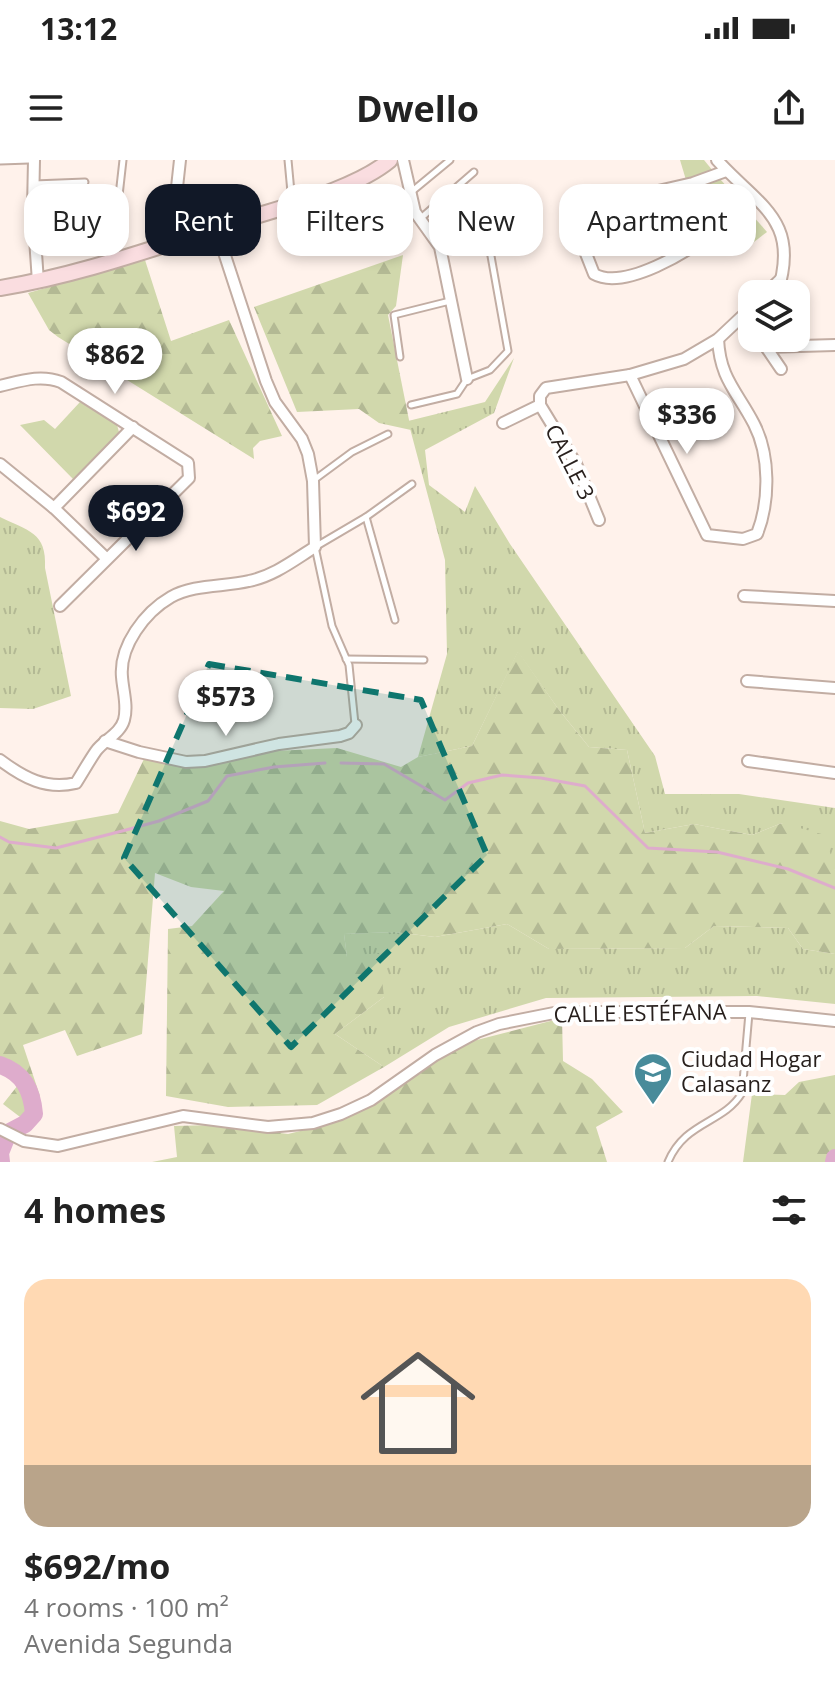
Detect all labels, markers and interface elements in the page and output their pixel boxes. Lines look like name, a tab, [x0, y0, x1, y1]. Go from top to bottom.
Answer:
text: 13:12	[40, 8, 117, 49]
text: Dwello	[356, 84, 479, 133]
icon: menu	[24, 86, 68, 130]
icon: share	[767, 86, 811, 130]
chip: Buy	[24, 184, 129, 256]
chip: Rent	[145, 184, 261, 256]
chip: Filters	[277, 184, 413, 256]
chip: New	[429, 184, 543, 256]
chip: Apartment	[559, 184, 756, 256]
map controls	[738, 280, 810, 352]
button: layers	[738, 280, 810, 352]
pin: $862	[68, 328, 162, 396]
text: $862	[85, 336, 145, 372]
pin: $336	[640, 388, 734, 456]
text: $336	[657, 396, 717, 432]
street label: CALLE 3	[539, 419, 603, 505]
pin: $692	[89, 485, 183, 553]
text: $692	[106, 493, 166, 529]
pin: $573	[179, 670, 273, 738]
text: $573	[196, 678, 256, 714]
street label: CALLE ESTÉFANA	[553, 995, 727, 1029]
place label: Ciudad Hogar Calasanz	[681, 1043, 821, 1098]
school or university icon: Ciudad Hogar Calasanz	[632, 1051, 674, 1106]
text: 4 homes	[24, 1187, 166, 1233]
icon: filters	[767, 1188, 811, 1232]
icon: home	[346, 1331, 490, 1475]
text: $692/mo	[24, 1543, 170, 1589]
text: 4 rooms · 100 m²	[24, 1589, 229, 1625]
text: Avenida Segunda	[24, 1625, 233, 1661]

